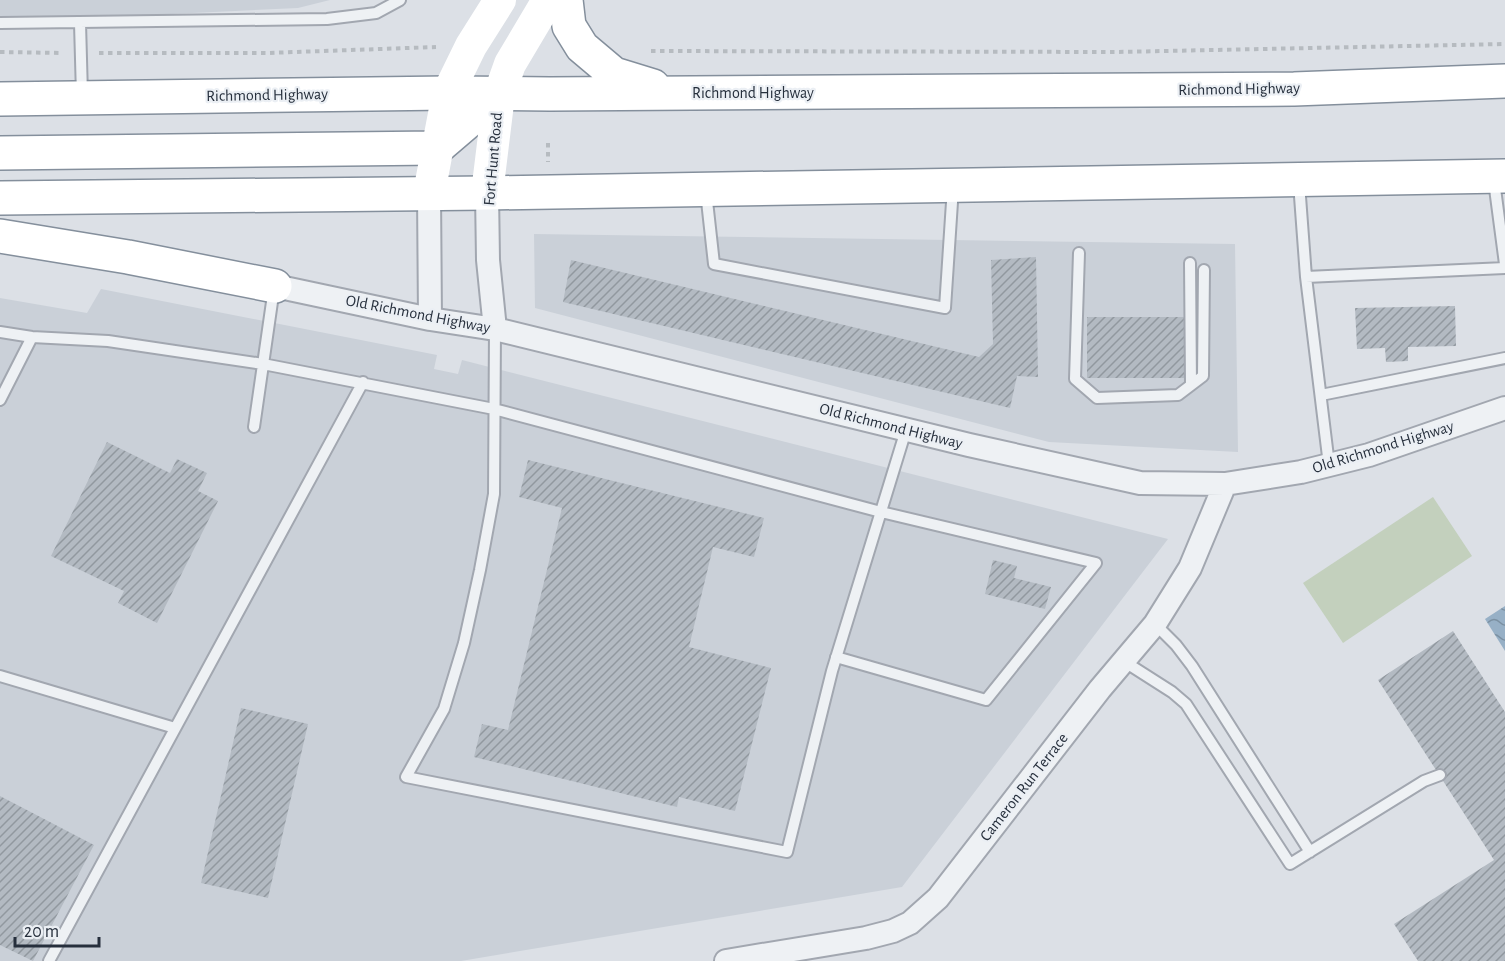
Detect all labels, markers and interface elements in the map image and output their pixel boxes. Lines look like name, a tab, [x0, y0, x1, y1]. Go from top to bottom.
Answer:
street label: Richmond Highway	[1178, 80, 1300, 99]
street label: Richmond Highway	[692, 85, 814, 102]
street label: Richmond Highway	[206, 86, 328, 105]
street label: Fort Hunt Road	[481, 112, 505, 206]
street label: Old Richmond Highway	[344, 292, 492, 337]
street label: Old Richmond Highway	[818, 400, 964, 453]
street label: Old Richmond Highway	[1310, 418, 1456, 477]
street label: Cameron Run Terrace	[977, 730, 1071, 844]
scale bar	[15, 910, 99, 948]
text: 20 m	[24, 923, 59, 941]

